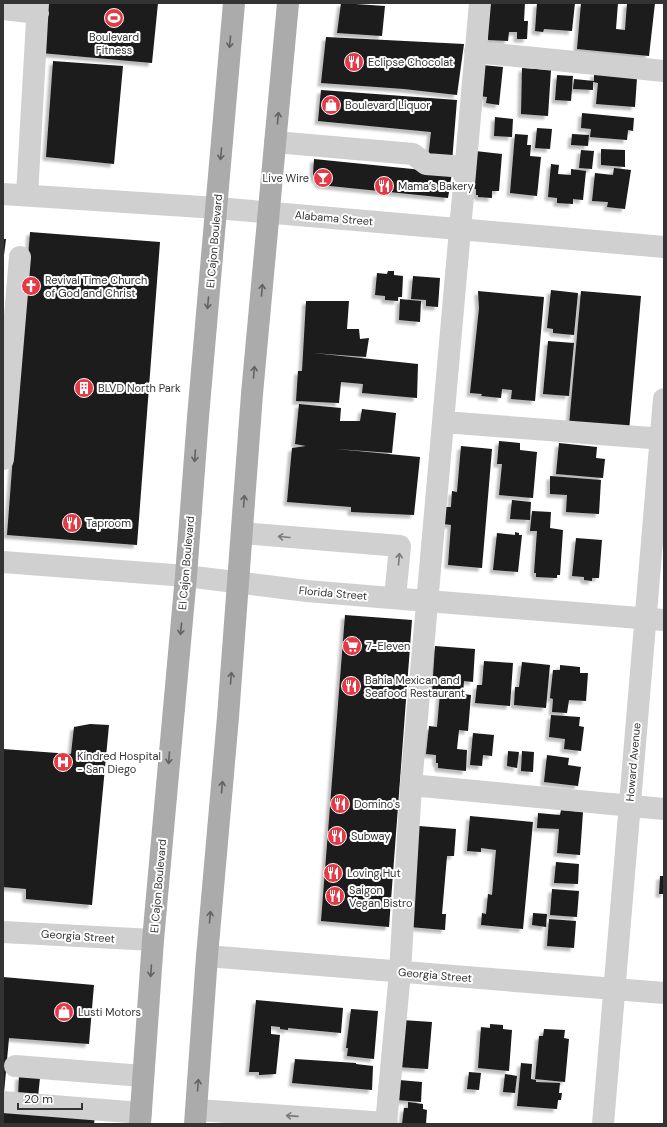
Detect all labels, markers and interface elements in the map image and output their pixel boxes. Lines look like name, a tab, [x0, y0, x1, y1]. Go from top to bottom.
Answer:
sports icon: Boulevard Fitness	[103, 7, 125, 29]
place label: Boulevard Fitness	[89, 30, 139, 57]
one-way arrow	[227, 35, 234, 48]
restaurant icon: Eclipse Chocolat	[343, 51, 365, 73]
place label: Eclipse Chocolat	[368, 55, 453, 69]
shop icon: Boulevard Liquor	[320, 94, 342, 116]
place label: Boulevard Liquor	[345, 98, 430, 112]
one-way arrow	[274, 112, 281, 125]
one-way arrow	[218, 147, 225, 160]
bar icon: Live Wire	[312, 167, 334, 189]
place label: Live Wire	[262, 171, 309, 185]
restaurant icon: Mama’s Bakery	[373, 175, 395, 197]
place label: Mama’s Bakery	[398, 179, 474, 193]
street label: El Cajon Boulevard	[203, 193, 225, 288]
street label: Alabama Street	[294, 208, 374, 228]
place label: Revival Time Church of God and Christ	[45, 273, 147, 300]
church icon: Revival Time Church of God and Christ	[20, 275, 42, 297]
one-way arrow	[258, 284, 265, 297]
one-way arrow	[205, 296, 212, 309]
one-way arrow	[250, 366, 258, 379]
building icon: BLVD North Park	[73, 377, 95, 399]
place label: BLVD North Park	[98, 381, 181, 395]
one-way arrow	[191, 449, 198, 462]
one-way arrow	[241, 495, 248, 508]
restaurant icon: Taproom	[61, 512, 83, 534]
street label: El Cajon Boulevard	[175, 515, 197, 610]
place label: Taproom	[86, 516, 131, 530]
one-way arrow	[278, 533, 291, 540]
one-way arrow	[395, 553, 403, 566]
street label: Florida Street	[298, 583, 368, 603]
one-way arrow	[177, 622, 185, 635]
supermarket icon: 7-Eleven	[341, 635, 363, 657]
place label: 7-Eleven	[366, 639, 410, 653]
one-way arrow	[227, 672, 234, 685]
place label: Bahia Mexican and Seafood Restaurant	[365, 673, 465, 700]
restaurant icon: Bahia Mexican and Seafood Restaurant	[340, 675, 362, 697]
street label: Howard Avenue	[623, 722, 643, 802]
place label: Kindred Hospital - San Diego	[77, 749, 161, 776]
hospital icon: Kindred Hospital - San Diego	[52, 751, 74, 773]
one-way arrow	[166, 751, 173, 764]
one-way arrow	[218, 781, 225, 794]
restaurant icon: Domino's	[329, 793, 351, 815]
place label: Domino's	[354, 797, 400, 811]
restaurant icon: Subway	[326, 825, 348, 847]
place label: Subway	[351, 829, 391, 843]
street label: El Cajon Boulevard	[147, 838, 169, 933]
restaurant icon: Loving Hut	[322, 862, 344, 884]
place label: Loving Hut	[347, 866, 401, 880]
place label: Saigon Vegan Bistro	[349, 883, 412, 910]
restaurant icon: Saigon Vegan Bistro	[324, 885, 346, 907]
one-way arrow	[207, 911, 214, 924]
street label: Georgia Street	[41, 926, 115, 946]
one-way arrow	[147, 965, 154, 978]
street label: Georgia Street	[398, 965, 472, 985]
shop icon: Lusti Motors	[53, 1001, 75, 1023]
place label: Lusti Motors	[78, 1005, 141, 1019]
one-way arrow	[195, 1079, 202, 1092]
scale bar	[18, 1085, 82, 1111]
text: 20 m	[24, 1091, 53, 1107]
one-way arrow	[286, 1113, 299, 1120]

